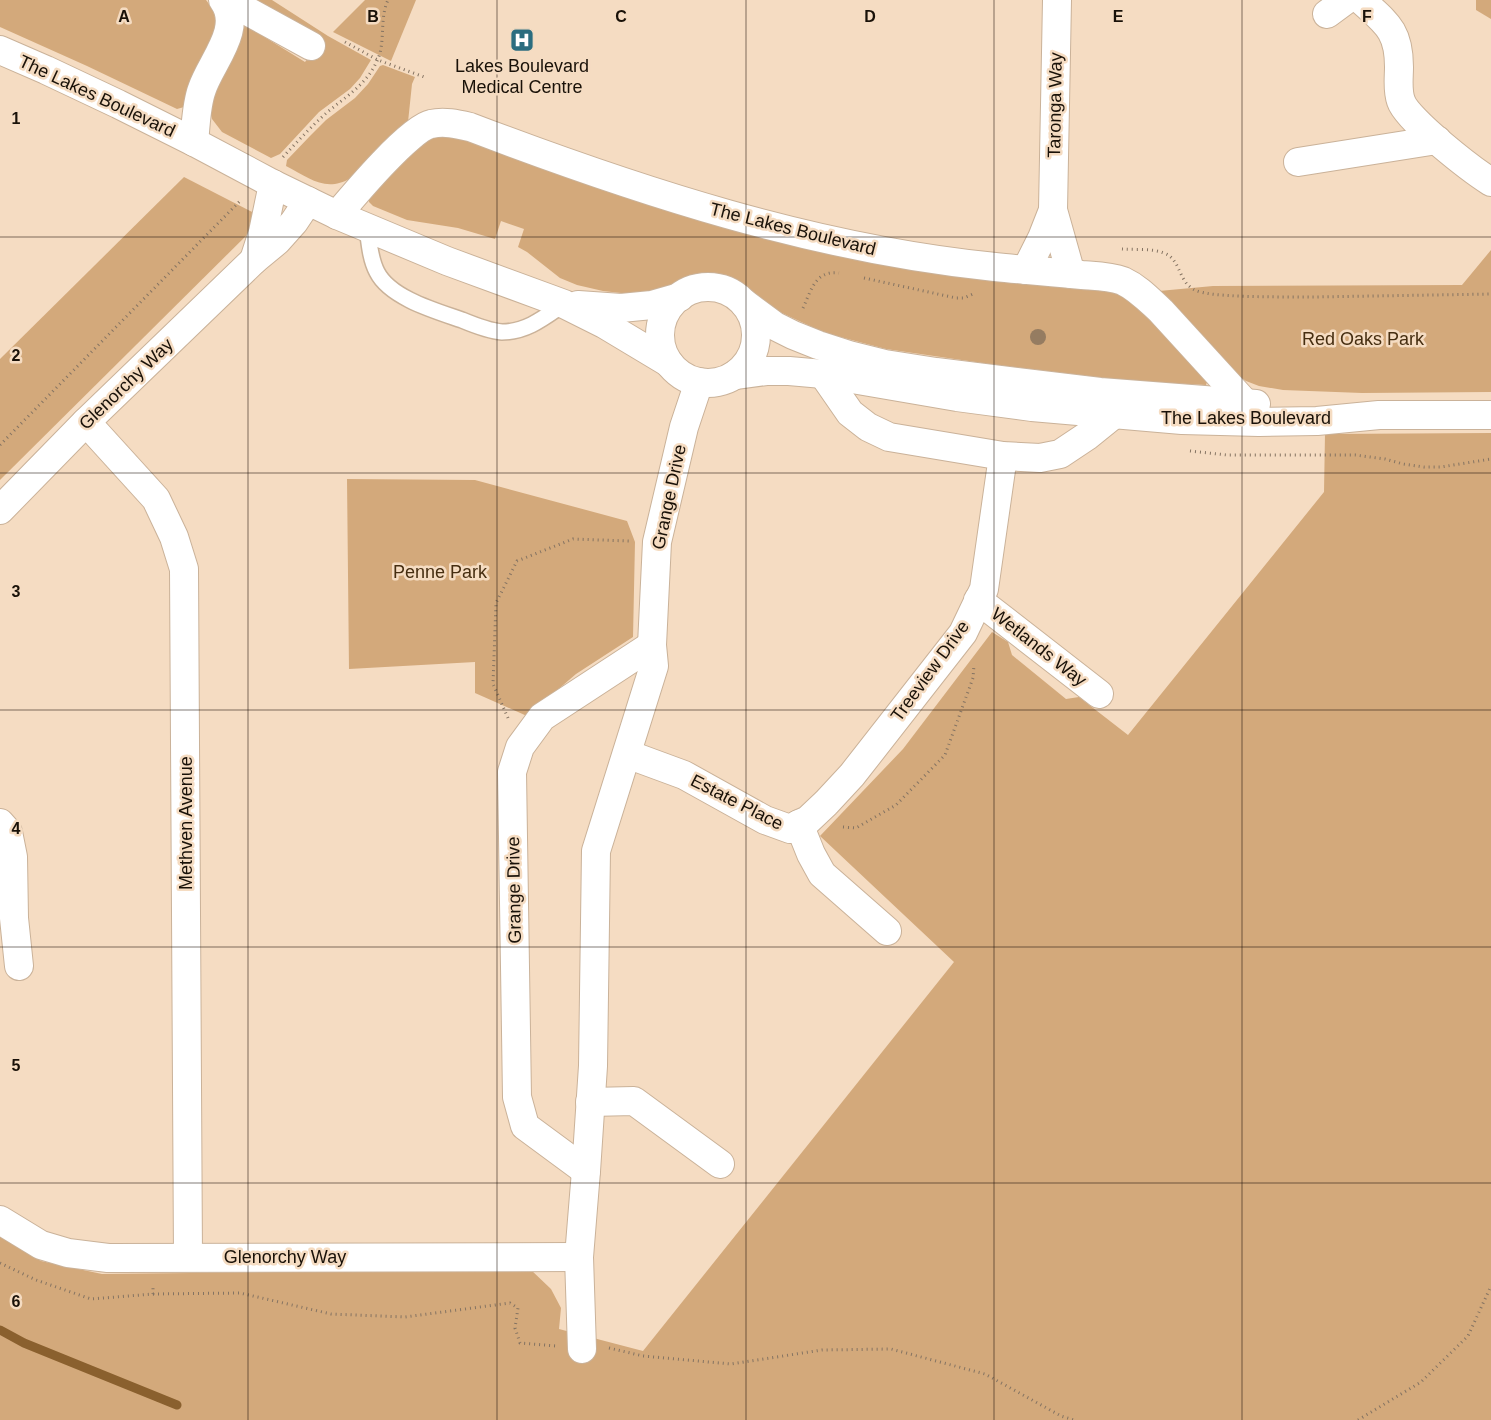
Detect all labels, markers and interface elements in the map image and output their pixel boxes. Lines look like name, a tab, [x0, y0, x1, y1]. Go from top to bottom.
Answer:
text: A	[118, 8, 130, 25]
text: B	[367, 8, 379, 25]
text: C	[615, 8, 627, 25]
text: D	[864, 8, 876, 25]
text: E	[1113, 8, 1124, 25]
text: F	[1362, 8, 1372, 25]
hospital icon: Lakes Boulevard Medical Centre	[509, 27, 535, 53]
street label: The Lakes Boulevard	[16, 51, 178, 141]
street label: Taronga Way	[1044, 52, 1066, 158]
place label: Lakes Boulevard Medical Centre	[455, 56, 589, 97]
text: 1	[12, 110, 21, 127]
street label: The Lakes Boulevard	[708, 199, 878, 259]
park label: Red Oaks Park	[1302, 329, 1425, 349]
street label: Glenorchy Way	[75, 334, 177, 434]
text: 2	[12, 347, 21, 364]
street label: The Lakes Boulevard	[1161, 408, 1331, 428]
street label: Grange Drive	[648, 443, 690, 551]
park label: Penne Park	[393, 562, 488, 582]
text: 3	[12, 583, 21, 600]
street label: Wetlands Way	[988, 604, 1090, 690]
street label: Treeview Drive	[887, 617, 973, 725]
street label: Methven Avenue	[176, 756, 196, 890]
street label: Estate Place	[687, 770, 787, 834]
text: 4	[12, 820, 21, 837]
street label: Grange Drive	[503, 836, 525, 944]
text: 5	[12, 1057, 21, 1074]
street label: Glenorchy Way	[224, 1247, 346, 1267]
text: 6	[12, 1293, 21, 1310]

